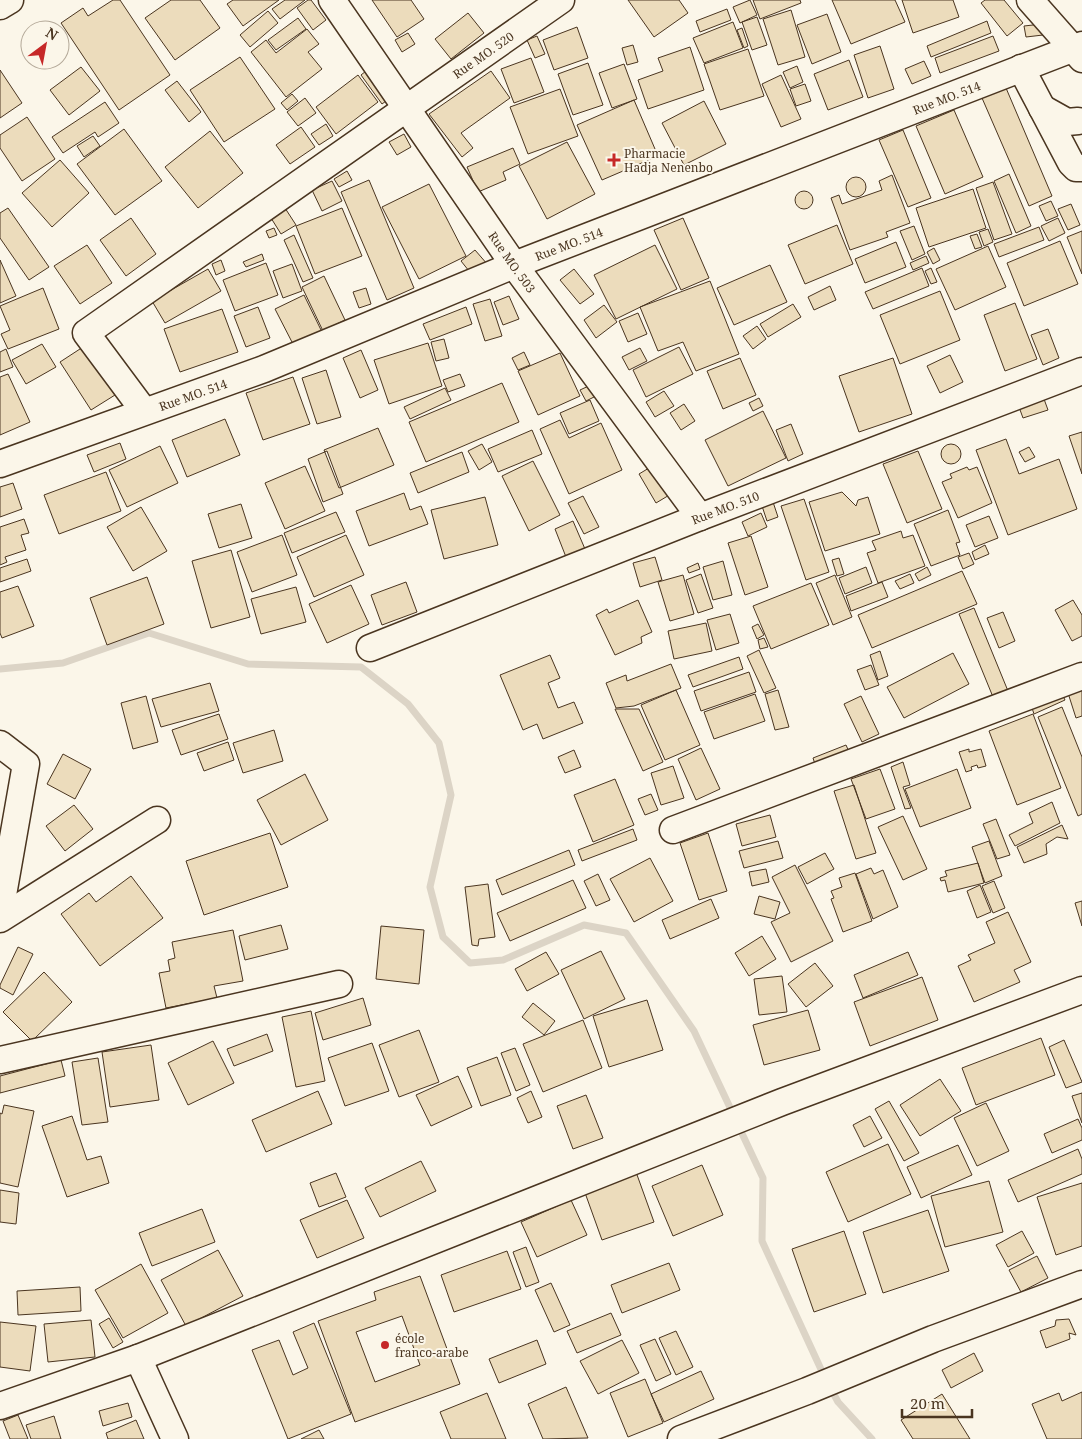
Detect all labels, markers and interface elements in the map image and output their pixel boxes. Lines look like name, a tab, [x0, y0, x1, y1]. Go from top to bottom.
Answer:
north arrow	[20, 20, 70, 70]
text: N	[42, 23, 62, 45]
street label: Rue MO. 520	[449, 27, 517, 82]
street label: Rue MO. 514	[910, 77, 983, 118]
place label: Pharmacie Hadja Nenenbo	[624, 145, 713, 176]
marker: Pharmacie Hadja Nenenbo	[608, 154, 620, 166]
street label: Rue MO. 514	[532, 223, 605, 265]
street label: Rue MO. 503	[485, 228, 540, 296]
street label: Rue MO. 514	[156, 374, 230, 415]
street label: Rue MO. 510	[689, 487, 762, 528]
place label: école franco-arabe	[395, 1330, 469, 1361]
marker: école franco-arabe	[379, 1339, 391, 1351]
scale bar	[902, 1386, 972, 1418]
text: 20 m	[910, 1393, 945, 1413]

